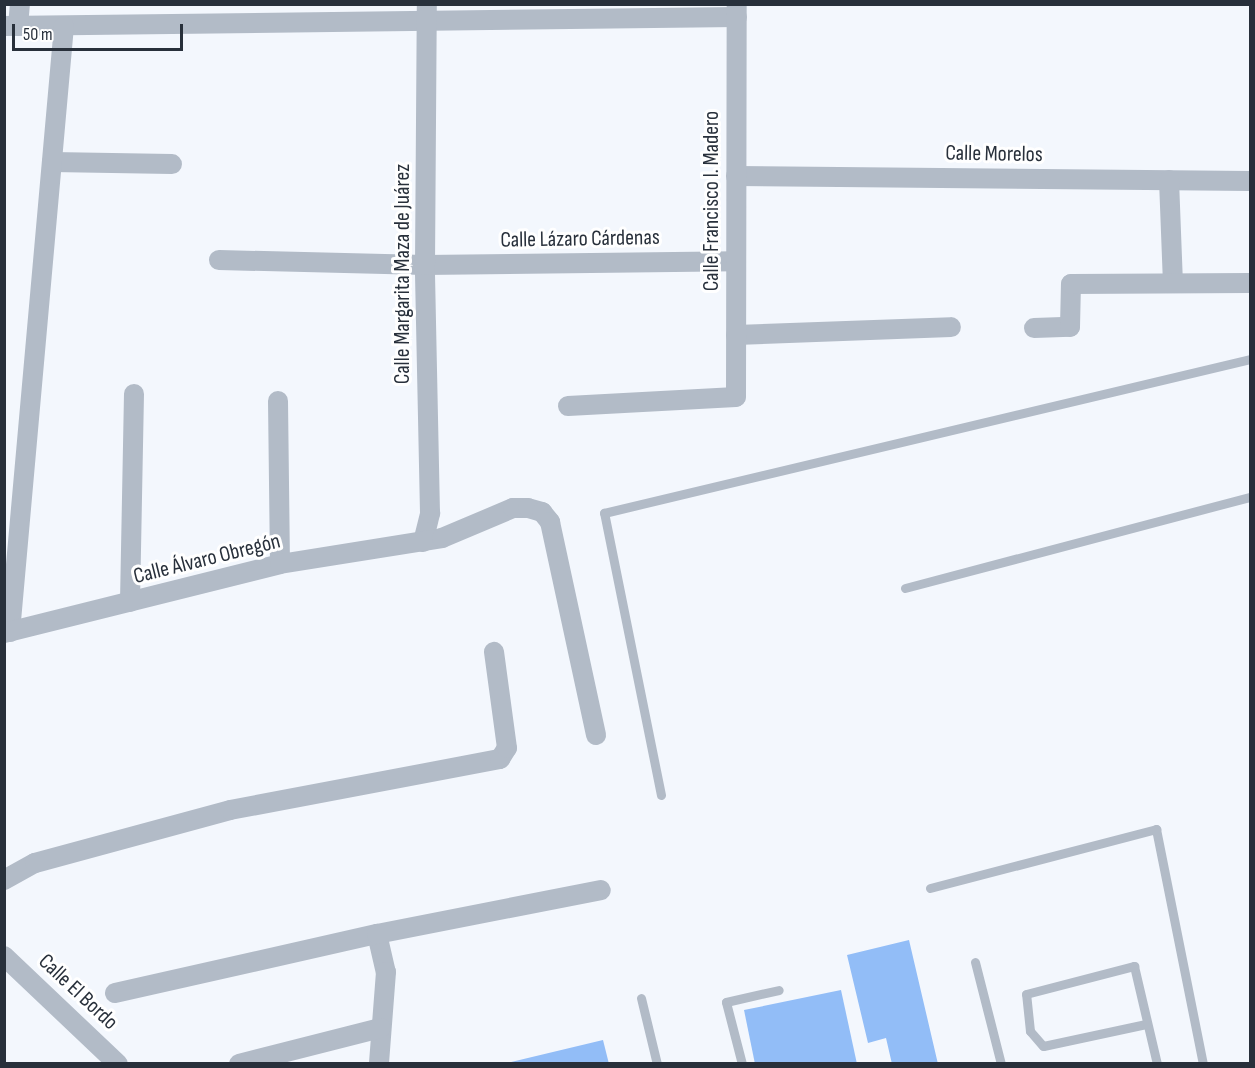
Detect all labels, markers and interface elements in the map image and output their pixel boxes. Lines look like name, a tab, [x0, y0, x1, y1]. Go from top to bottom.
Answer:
scale bar	[15, 12, 186, 50]
text: 50 m	[23, 24, 53, 45]
street label: Calle Francisco I. Madero	[699, 111, 725, 291]
street label: Calle Morelos	[945, 140, 1043, 168]
street label: Calle Margarita Maza de Juárez	[390, 164, 416, 384]
street label: Calle Lázaro Cárdenas	[500, 224, 660, 254]
street label: Calle Álvaro Obregón	[131, 528, 283, 590]
street label: Calle El Bordo	[33, 949, 123, 1035]

